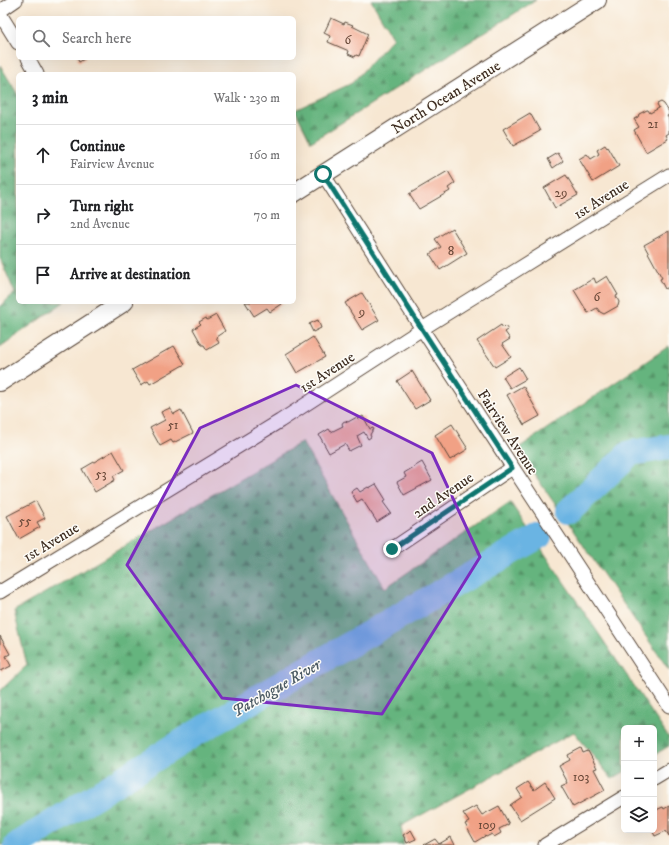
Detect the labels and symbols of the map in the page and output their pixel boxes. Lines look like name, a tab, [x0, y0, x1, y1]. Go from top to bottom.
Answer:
house number: 6	[345, 32, 353, 48]
street label: North Ocean Avenue	[388, 56, 504, 139]
house number: 21	[647, 116, 659, 132]
route start	[314, 165, 332, 183]
street label: 1st Avenue	[570, 175, 633, 224]
house number: 29	[555, 185, 567, 201]
house number: 8	[448, 243, 454, 259]
house number: 6	[594, 289, 602, 305]
house number: 9	[358, 304, 365, 320]
street label: 1st Avenue	[296, 348, 358, 397]
street label: Fairview Avenue	[473, 386, 542, 478]
house number: 51	[167, 417, 179, 433]
house number: 53	[95, 466, 107, 482]
street label: 2nd Avenue	[409, 468, 477, 523]
house number: 55	[19, 513, 32, 529]
street label: 1st Avenue	[20, 518, 83, 566]
route end	[383, 540, 401, 558]
water label: Patchogue River	[228, 654, 326, 721]
house number: 103	[573, 769, 589, 785]
house number: 109	[478, 817, 496, 833]

